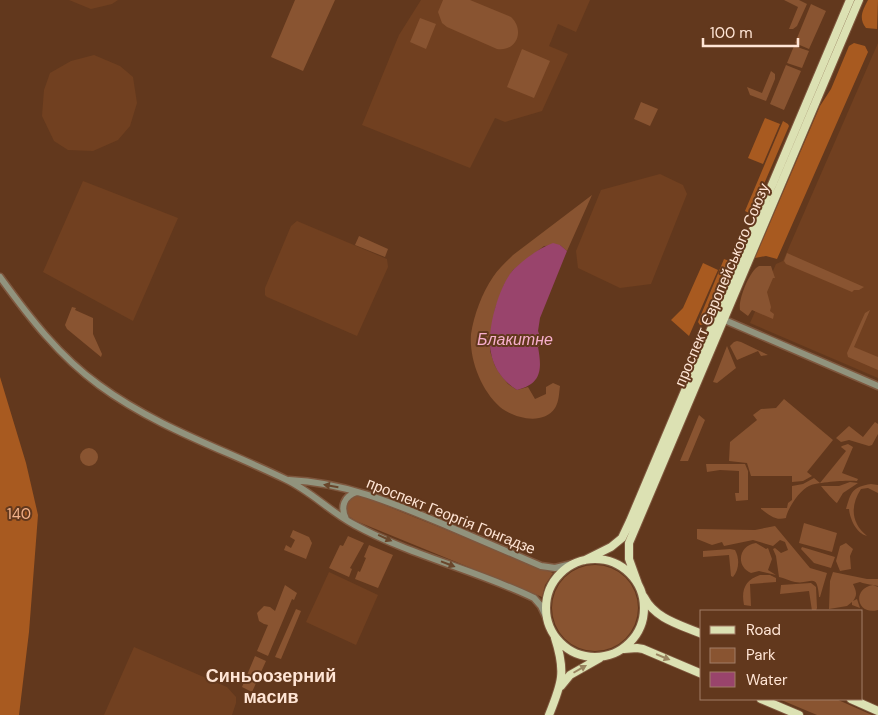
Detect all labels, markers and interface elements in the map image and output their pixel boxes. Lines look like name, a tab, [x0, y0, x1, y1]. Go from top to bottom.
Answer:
scale bar	[703, 15, 798, 47]
text: 100 m	[710, 23, 753, 43]
street label: проспект Європейського Союзу	[670, 180, 774, 390]
water label: Блакитне	[477, 329, 553, 350]
street label: проспект Георгія Гонгадзе	[364, 473, 538, 559]
one-way arrow	[323, 481, 339, 489]
park label: 140	[7, 504, 31, 524]
one-way arrow	[378, 535, 392, 543]
one-way arrow	[441, 561, 456, 568]
legend	[700, 610, 863, 700]
text: Road	[746, 620, 781, 640]
text: Park	[746, 645, 776, 665]
one-way arrow	[655, 654, 670, 662]
district label: Синьоозерний масив	[206, 664, 336, 709]
one-way arrow	[573, 665, 588, 673]
text: Water	[746, 670, 788, 690]

